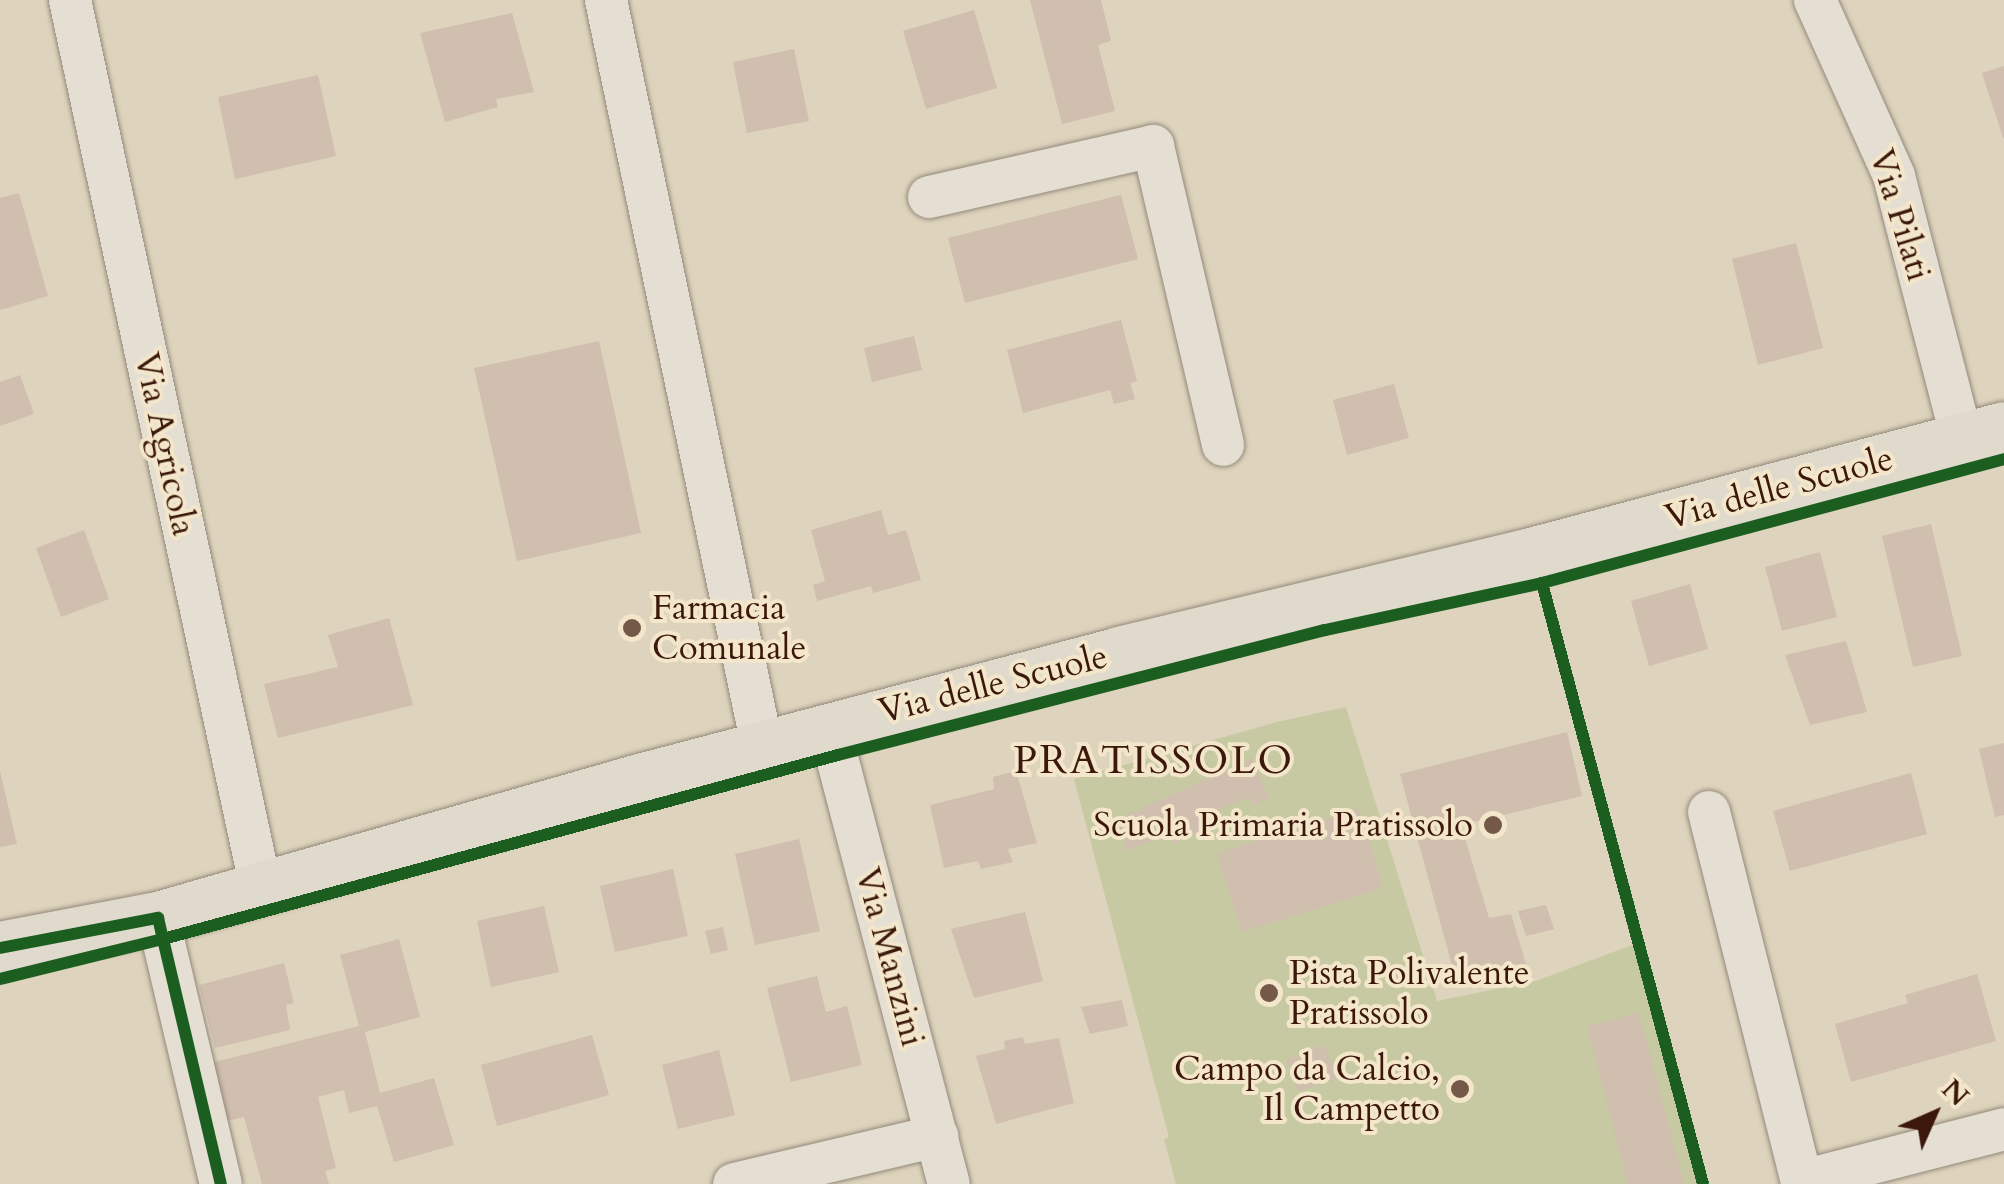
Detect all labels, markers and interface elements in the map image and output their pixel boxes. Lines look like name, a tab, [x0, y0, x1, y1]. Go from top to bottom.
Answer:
street label: Via Pilati	[1860, 144, 1940, 286]
street label: Via Agricola	[125, 349, 205, 539]
street label: Via delle Scuole	[1660, 437, 1898, 539]
place label: Farmacia Comunale	[652, 587, 806, 669]
marker: Farmacia Comunale	[621, 617, 643, 639]
street label: Via delle Scuole	[874, 635, 1112, 733]
district label: PRATISSOLO	[1013, 737, 1295, 785]
place label: Scuola Primaria Pratissolo	[1093, 804, 1473, 846]
marker: Scuola Primaria Pratissolo	[1482, 814, 1504, 836]
street label: Via Manzini	[846, 863, 934, 1051]
place label: Pista Polivalente Pratissolo	[1289, 952, 1530, 1034]
marker: Pista Polivalente Pratissolo	[1258, 982, 1280, 1004]
place label: Campo da Calcio, Il Campetto	[1174, 1048, 1440, 1130]
north arrow	[1884, 1064, 1984, 1164]
text: N	[1933, 1071, 1977, 1115]
marker: Campo da Calcio, Il Campetto	[1449, 1078, 1471, 1100]

